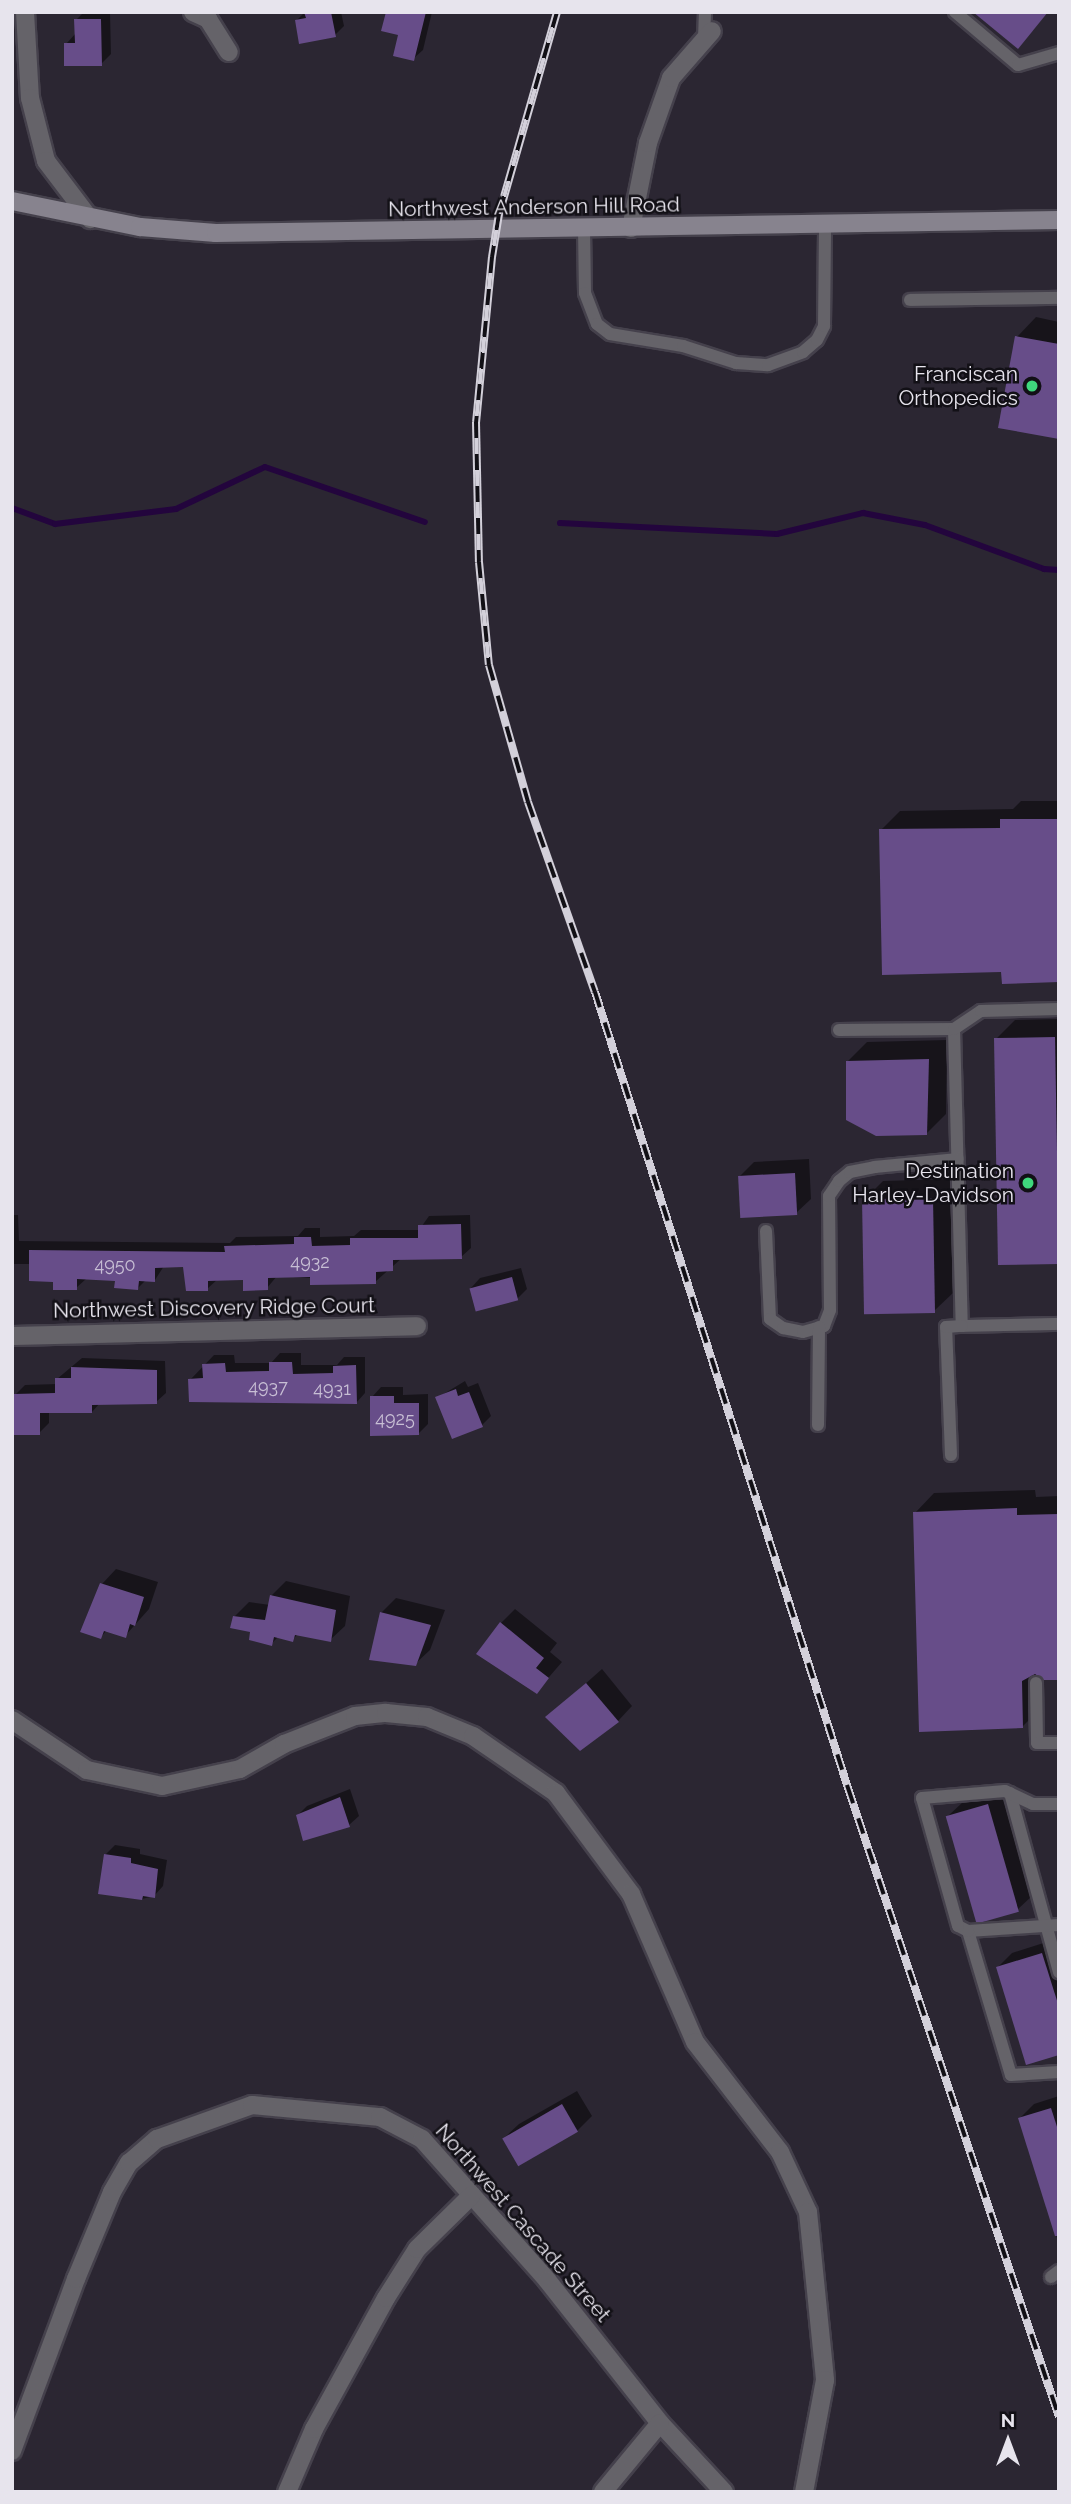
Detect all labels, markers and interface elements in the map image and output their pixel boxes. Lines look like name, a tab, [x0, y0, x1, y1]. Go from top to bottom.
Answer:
street label: Northwest Anderson Hill Road	[387, 192, 681, 222]
place label: Franciscan Orthopedics	[899, 361, 1018, 411]
marker: Franciscan Orthopedics	[1024, 378, 1040, 394]
place label: Destination Harley-Davidson	[852, 1158, 1014, 1208]
marker: Destination Harley-Davidson	[1020, 1175, 1036, 1191]
house number: 4932	[290, 1251, 330, 1273]
house number: 4950	[94, 1254, 136, 1276]
street label: Northwest Discovery Ridge Court	[52, 1293, 376, 1323]
house number: 4937	[248, 1376, 288, 1398]
house number: 4931	[313, 1378, 351, 1400]
house number: 4925	[375, 1408, 415, 1430]
street label: Northwest Cascade Street	[430, 2119, 616, 2327]
north arrow	[973, 2406, 1043, 2476]
text: N	[1001, 2409, 1015, 2431]

